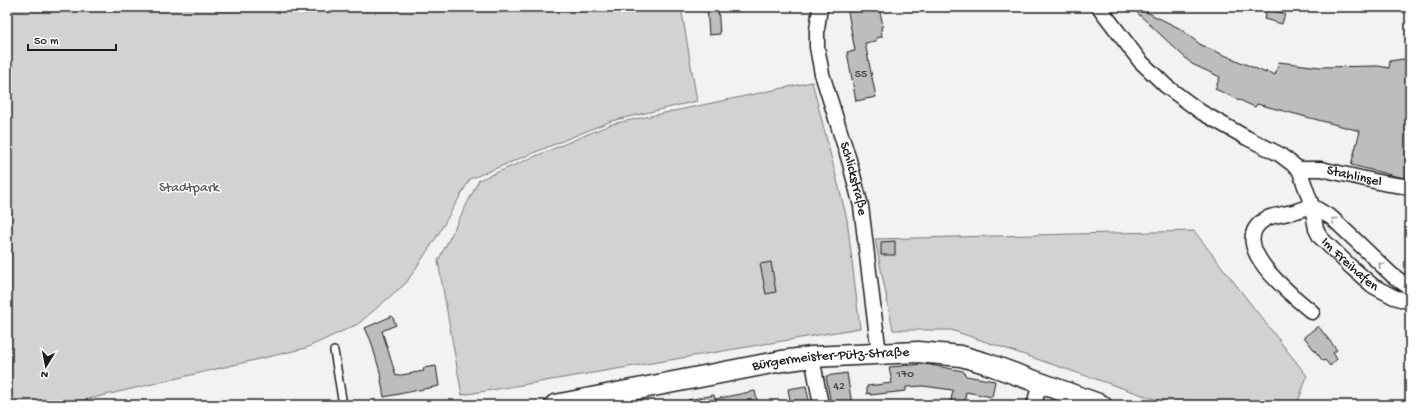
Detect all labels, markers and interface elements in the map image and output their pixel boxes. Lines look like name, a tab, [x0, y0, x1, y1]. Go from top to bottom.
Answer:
scale bar	[28, 26, 116, 52]
text: 50 m	[34, 35, 59, 49]
house number: 55	[855, 68, 867, 82]
street label: Schlickstraße	[835, 140, 871, 217]
street label: Stahlinsel	[1325, 162, 1383, 191]
park label: Stadtpark	[159, 180, 221, 197]
one-way arrow	[1332, 218, 1339, 225]
street label: Im Freihafen	[1317, 234, 1381, 296]
one-way arrow	[1378, 262, 1386, 270]
street label: Bürgermeister-Pütz-Straße	[750, 344, 911, 375]
north arrow	[26, 346, 66, 386]
text: N	[40, 367, 49, 380]
house number: 170	[895, 368, 914, 382]
house number: 42	[833, 380, 845, 394]

